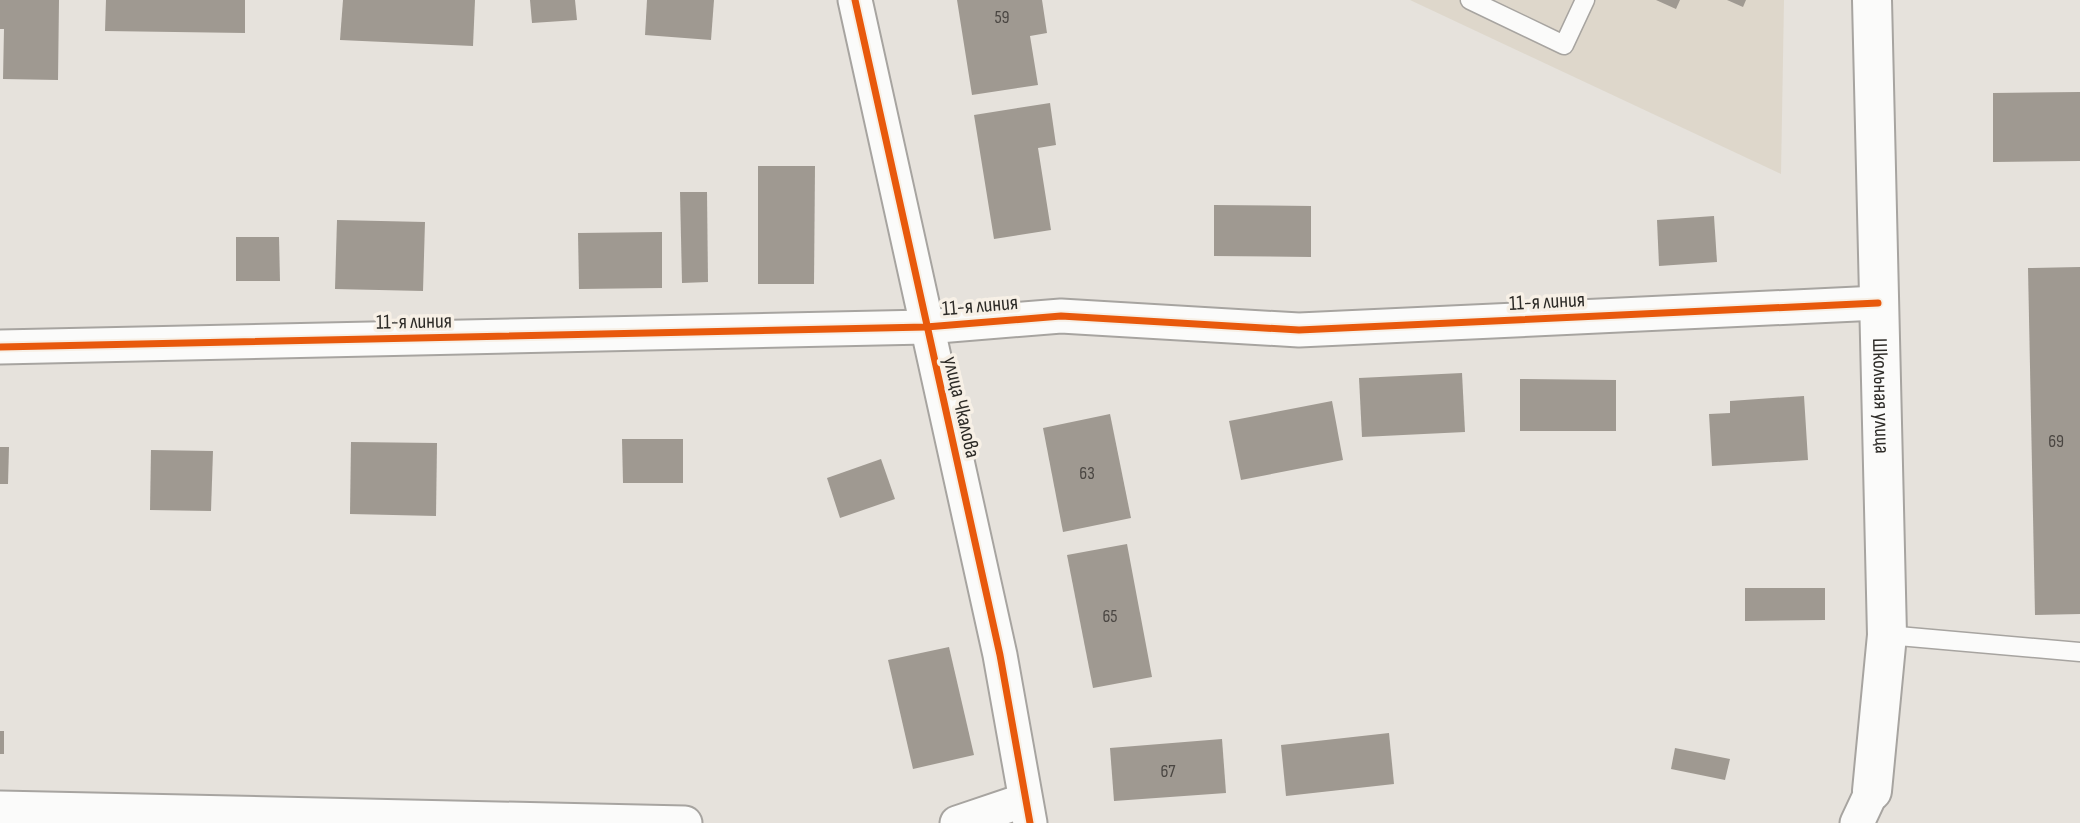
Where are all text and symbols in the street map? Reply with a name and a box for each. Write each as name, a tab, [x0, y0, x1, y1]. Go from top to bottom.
house number: 59	[994, 7, 1010, 28]
street label: 11-я линия	[1509, 287, 1586, 316]
street label: 11-я линия	[941, 290, 1019, 321]
street label: 11-я линия	[376, 308, 452, 335]
street label: Школьная улица	[1867, 338, 1895, 454]
street label: улица Чкалова	[938, 354, 985, 460]
house number: 69	[2048, 431, 2064, 452]
house number: 63	[1079, 463, 1095, 484]
house number: 65	[1102, 606, 1118, 627]
house number: 67	[1160, 761, 1176, 782]

